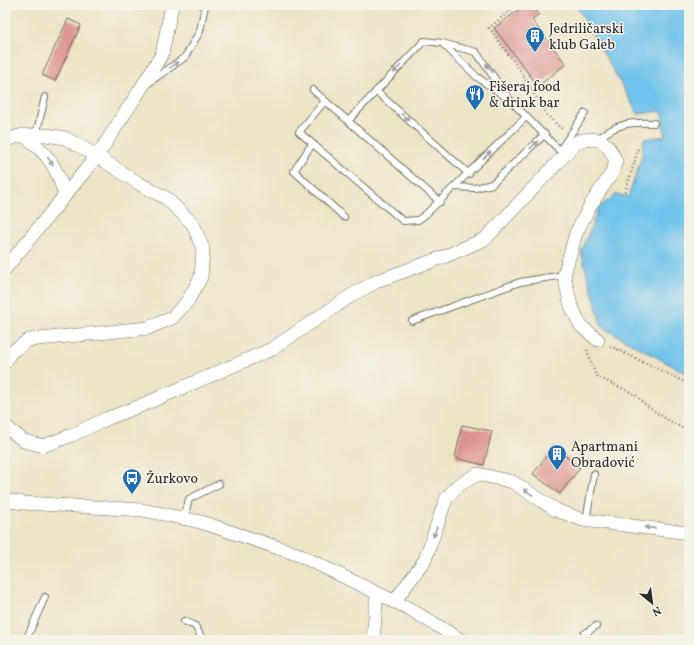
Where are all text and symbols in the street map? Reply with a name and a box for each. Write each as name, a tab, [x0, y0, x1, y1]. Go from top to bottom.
place label: Jedriličarski klub Galeb	[549, 20, 624, 55]
building icon: Jedriličarski klub Galeb	[524, 25, 546, 53]
one-way arrow	[169, 61, 179, 69]
one-way arrow	[485, 63, 493, 73]
one-way arrow	[392, 64, 402, 74]
place label: Fišeraj food & drink bar	[489, 78, 561, 113]
restaurant icon: Fišeraj food & drink bar	[464, 83, 486, 111]
one-way arrow	[400, 112, 410, 121]
one-way arrow	[529, 140, 539, 150]
one-way arrow	[482, 150, 492, 160]
one-way arrow	[46, 156, 54, 166]
place label: Apartmani Obradović	[571, 438, 638, 473]
building icon: Apartmani Obradović	[546, 443, 568, 471]
bus stop icon: Žurkovo	[121, 467, 143, 495]
place label: Žurkovo	[146, 469, 198, 489]
one-way arrow	[523, 488, 533, 496]
one-way arrow	[644, 525, 656, 531]
one-way arrow	[432, 526, 438, 538]
north arrow	[632, 583, 672, 623]
text: N	[649, 602, 663, 619]

